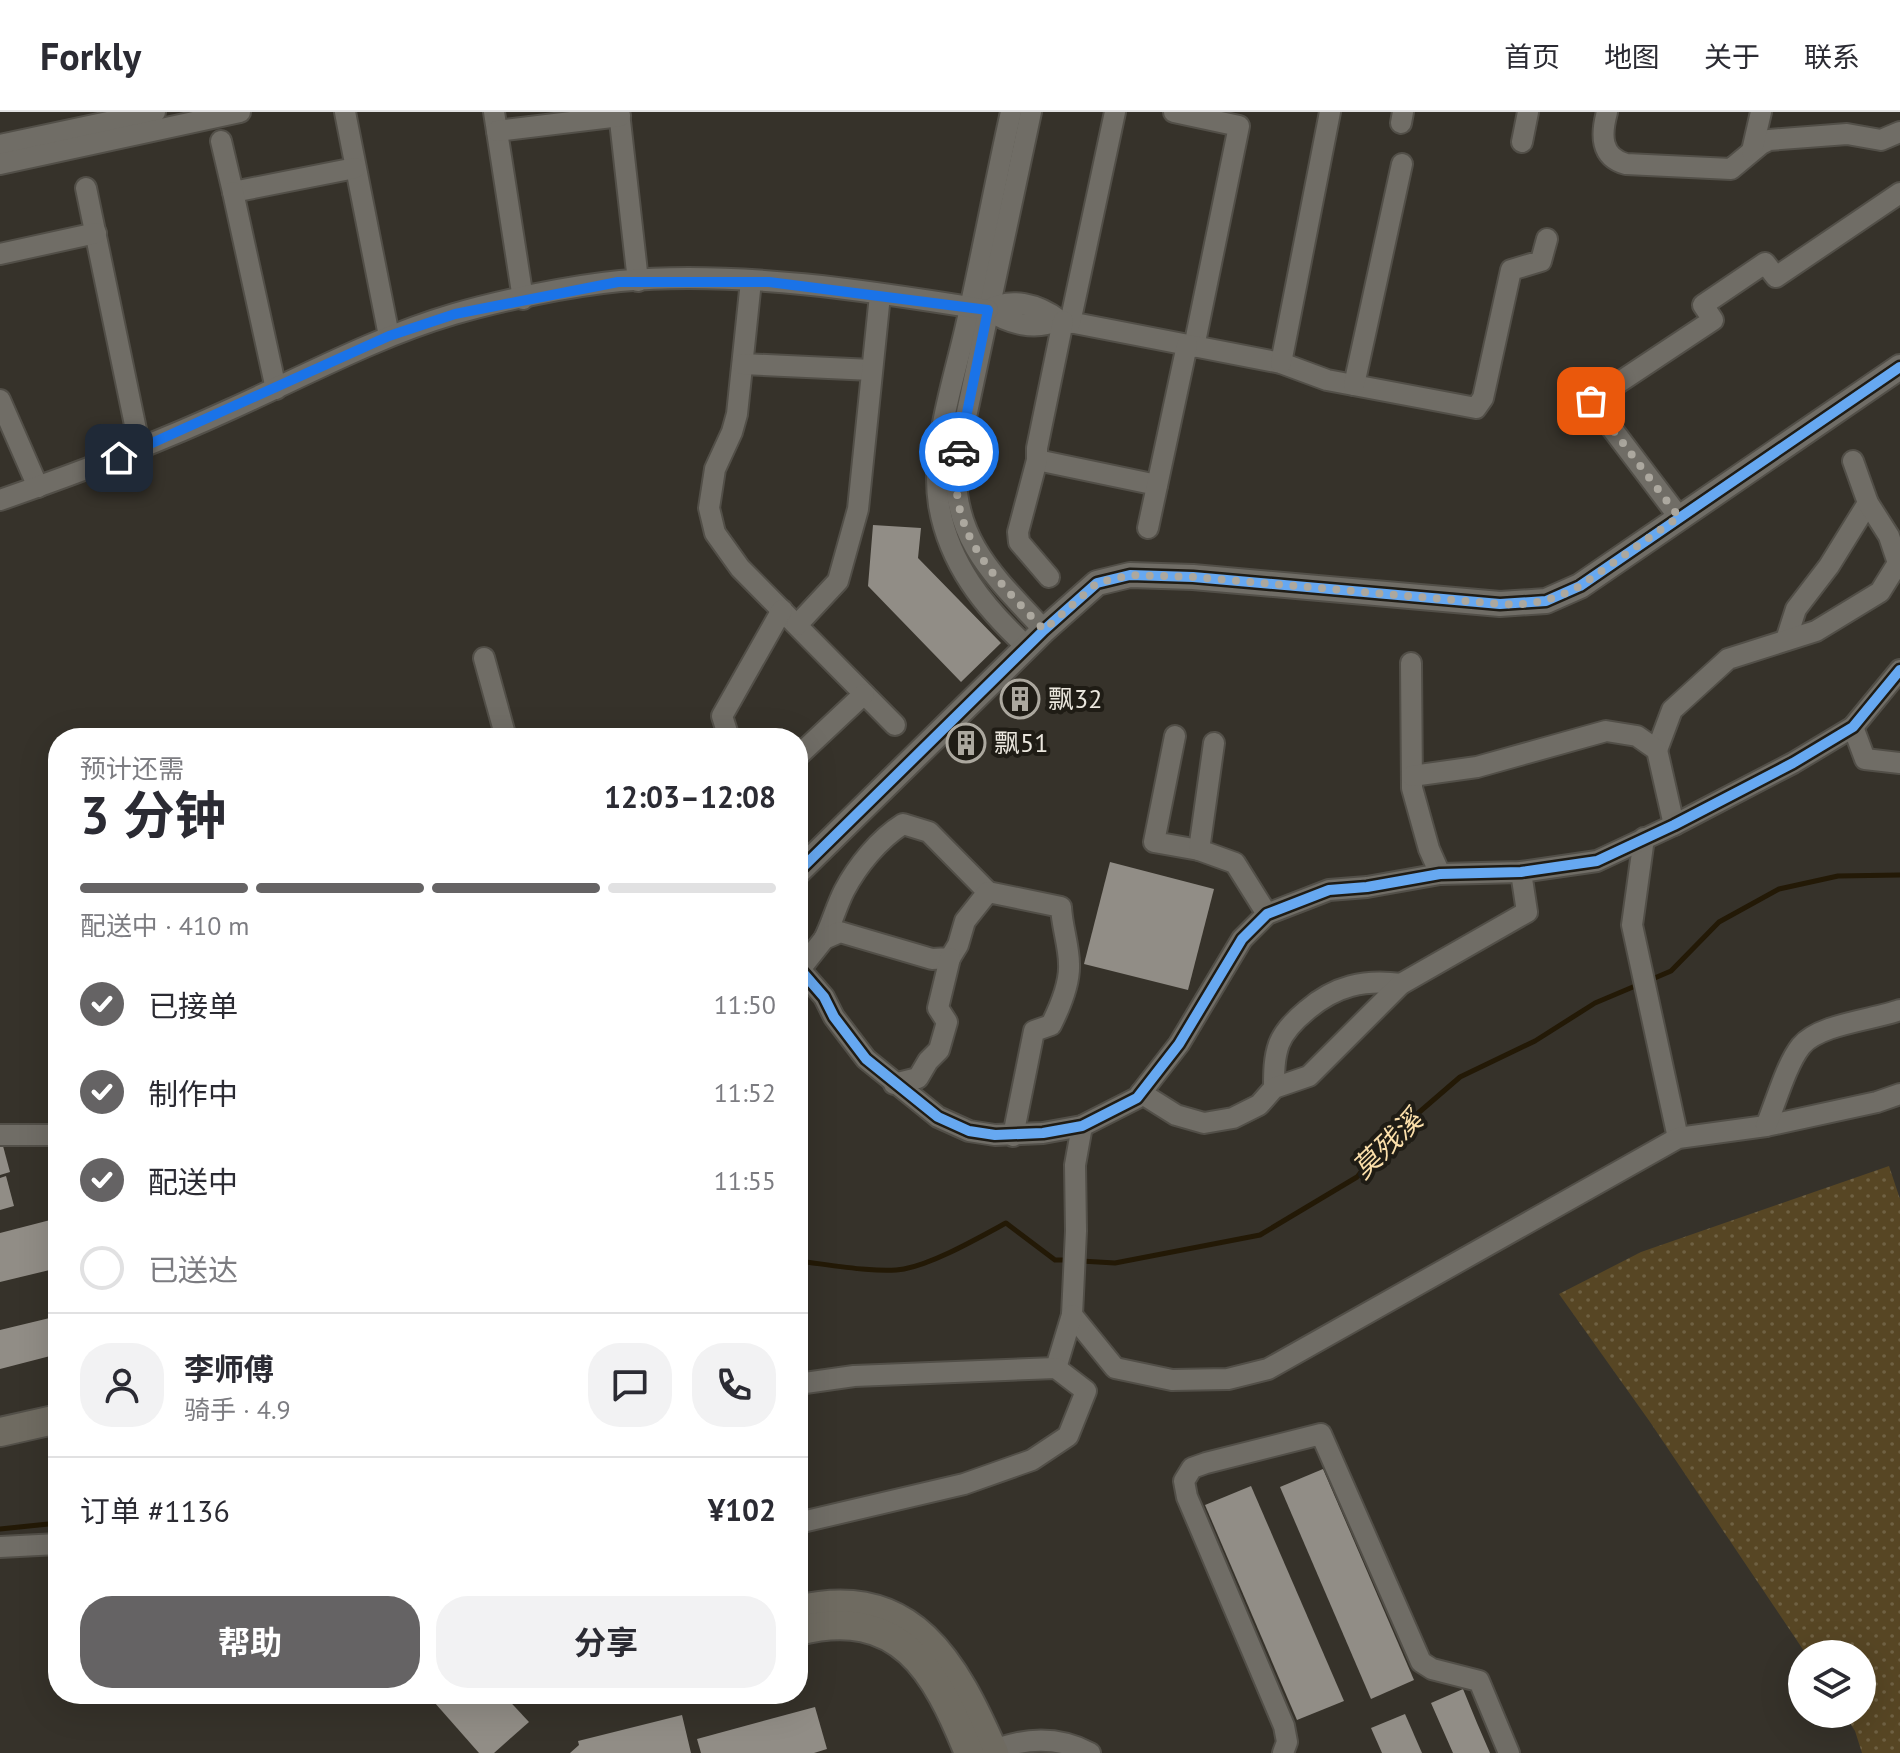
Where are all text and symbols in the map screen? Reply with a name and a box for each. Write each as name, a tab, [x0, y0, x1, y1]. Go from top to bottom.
text: Forkly	[40, 31, 141, 80]
text: 首页	[1504, 38, 1560, 75]
text: 地图	[1604, 38, 1660, 75]
text: 关于	[1704, 38, 1760, 75]
text: 联系	[1804, 38, 1860, 75]
pin	[1557, 367, 1625, 435]
icon: bag	[1569, 379, 1613, 423]
courier	[919, 412, 999, 492]
pin	[85, 424, 153, 492]
icon: car	[937, 430, 981, 474]
icon: home	[97, 436, 141, 480]
building icon: 飘32	[999, 678, 1041, 720]
place label: 飘32	[1048, 682, 1102, 715]
building icon: 飘51	[945, 722, 987, 764]
place label: 飘51	[994, 726, 1048, 759]
text: 预计还需	[80, 752, 184, 785]
text: 12:03–12:08	[604, 777, 776, 816]
text: 3 分钟	[80, 781, 227, 848]
text: 配送中 · 410 m	[80, 909, 249, 942]
icon: check	[80, 982, 124, 1026]
text: 已接单	[148, 986, 238, 1025]
text: 11:50	[714, 988, 776, 1021]
icon: check	[80, 1070, 124, 1114]
text: 制作中	[148, 1074, 238, 1113]
text: 11:52	[714, 1076, 776, 1109]
water label: 莫残溪	[1344, 1099, 1432, 1186]
icon: check	[80, 1158, 124, 1202]
text: 配送中	[148, 1162, 238, 1201]
text: 11:55	[714, 1164, 776, 1197]
text: 已送达	[148, 1250, 238, 1289]
button: person	[80, 1343, 164, 1427]
button: chat	[588, 1343, 672, 1427]
button: phone	[692, 1343, 776, 1427]
text: 李师傅	[184, 1349, 274, 1388]
text: 骑手 · 4.9	[184, 1393, 291, 1426]
text: ¥102	[708, 1490, 776, 1529]
text: 订单 #1136	[80, 1491, 230, 1530]
button: 帮助	[80, 1596, 420, 1688]
button: 分享	[436, 1596, 776, 1688]
map controls	[1788, 1640, 1876, 1728]
button: layers	[1788, 1640, 1876, 1728]

